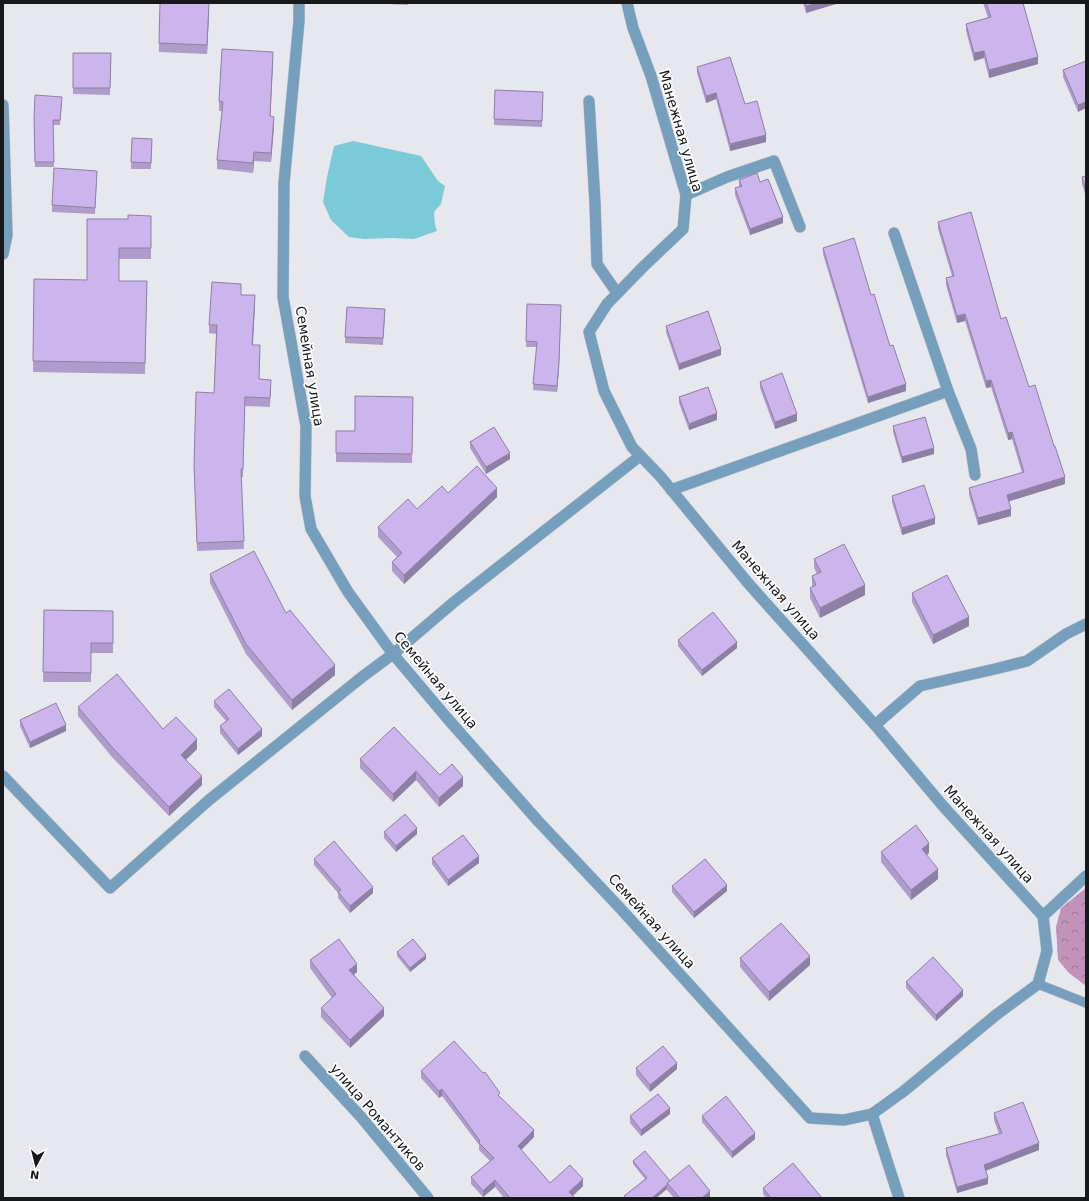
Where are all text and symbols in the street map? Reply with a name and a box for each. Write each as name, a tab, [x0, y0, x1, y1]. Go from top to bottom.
street label: Манежная улица	[656, 68, 706, 194]
street label: Семейная улица	[293, 305, 327, 427]
street label: Манежная улица	[729, 537, 823, 643]
street label: Семейная улица	[391, 628, 481, 732]
street label: Манежная улица	[941, 782, 1037, 886]
street label: Семейная улица	[605, 870, 699, 972]
street label: улица Романтиков	[327, 1060, 429, 1174]
north arrow	[16, 1145, 56, 1185]
text: N	[29, 1167, 40, 1181]

